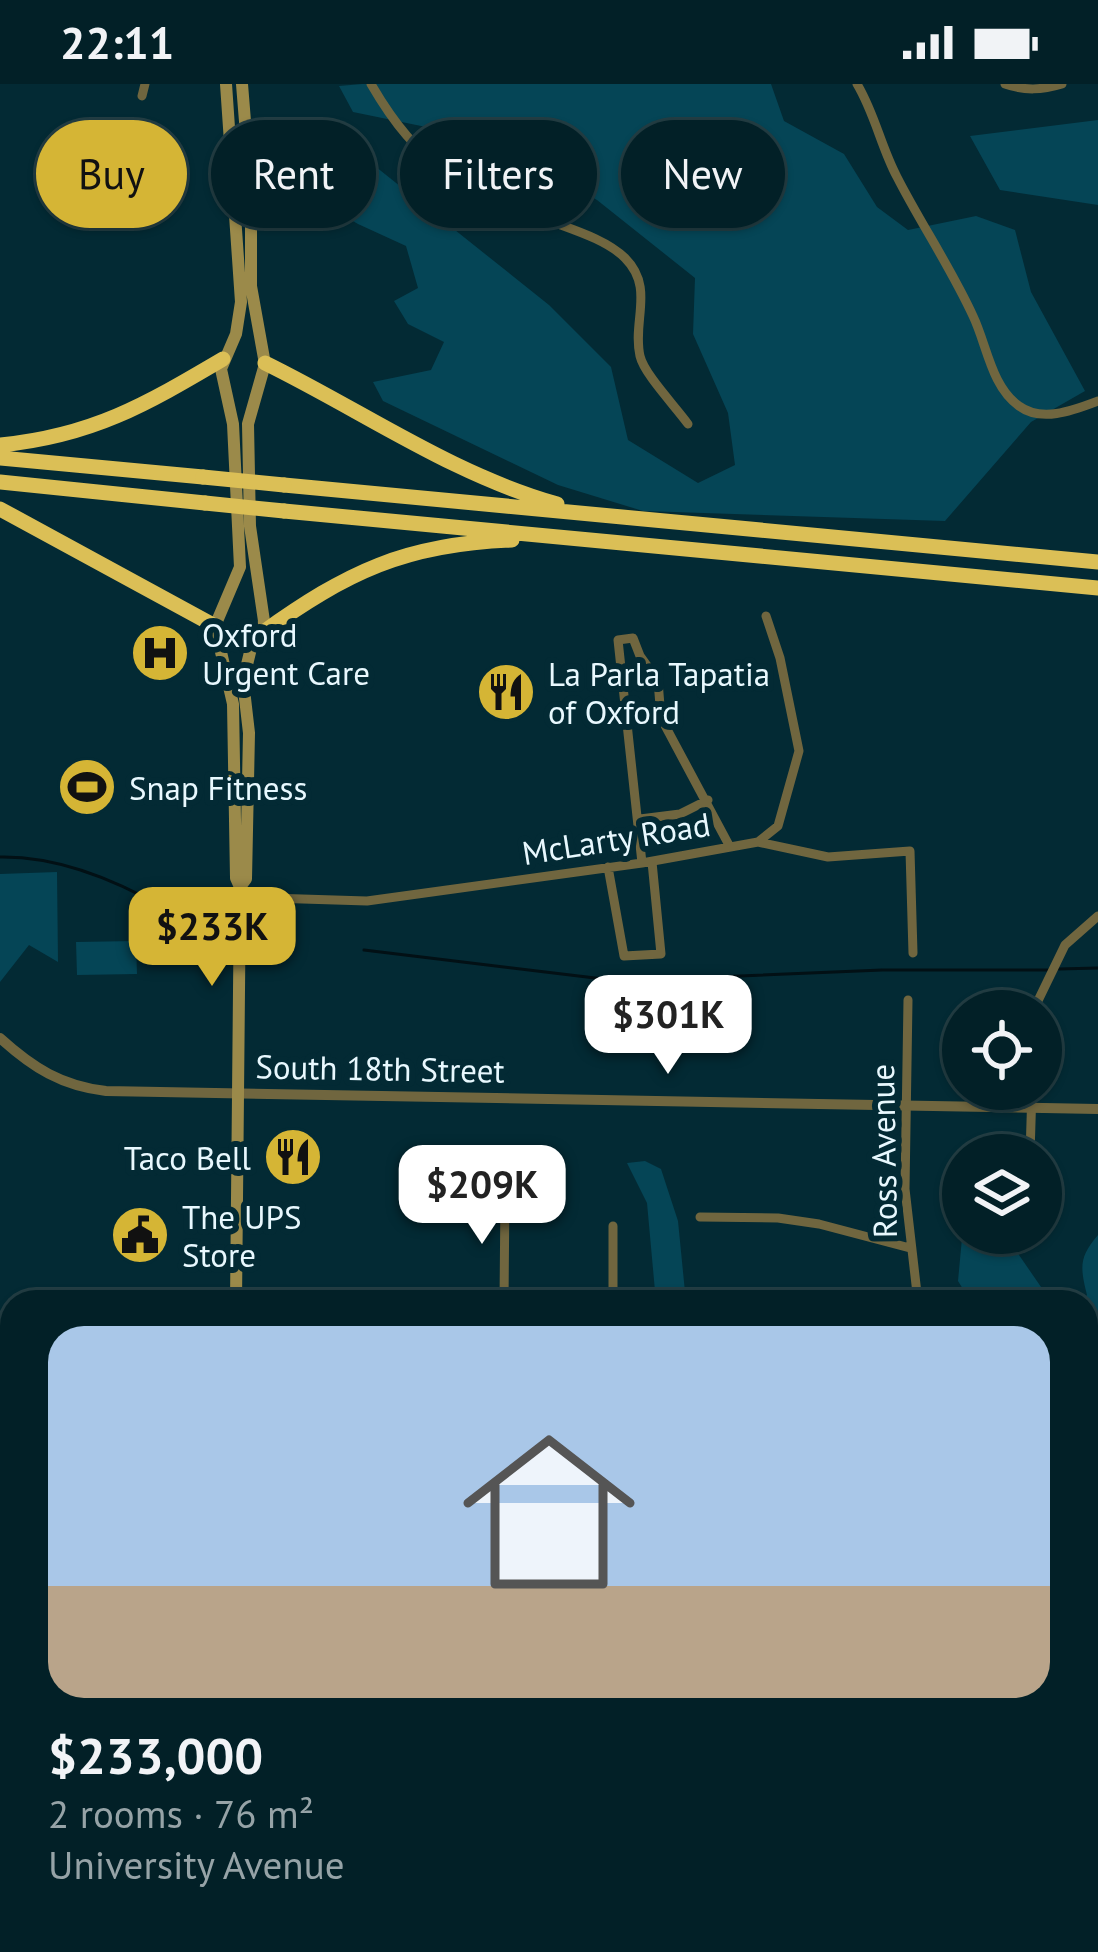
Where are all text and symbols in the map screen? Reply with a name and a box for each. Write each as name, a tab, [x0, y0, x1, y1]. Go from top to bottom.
text: 22:11	[60, 13, 174, 71]
chip: Buy	[36, 120, 187, 228]
chip: Rent	[211, 120, 376, 228]
chip: Filters	[400, 120, 597, 228]
chip: New	[621, 120, 785, 228]
place label: Oxford Urgent Care	[202, 613, 370, 694]
hospital icon: Oxford Urgent Care	[129, 622, 191, 684]
place label: La Parla Tapatia of Oxford	[548, 652, 770, 733]
restaurant icon: La Parla Tapatia of Oxford	[475, 661, 537, 723]
sports icon: Snap Fitness	[56, 756, 118, 818]
place label: Snap Fitness	[129, 766, 307, 809]
street label: McLarty Road	[519, 802, 713, 874]
pin: $233K	[128, 887, 296, 989]
text: $233K	[156, 900, 268, 951]
pin: $301K	[584, 975, 752, 1077]
text: $301K	[612, 988, 724, 1039]
map controls	[942, 990, 1062, 1254]
button: locate	[942, 990, 1062, 1110]
street label: South 18th Street	[255, 1044, 505, 1092]
street label: Ross Avenue	[860, 1063, 906, 1239]
restaurant icon: Taco Bell	[262, 1126, 324, 1188]
button: layers	[942, 1134, 1062, 1254]
place label: Taco Bell	[124, 1136, 251, 1179]
pin: $209K	[398, 1145, 566, 1247]
text: $209K	[426, 1158, 538, 1209]
place label: The UPS Store	[182, 1195, 301, 1276]
public building icon: The UPS Store	[109, 1204, 171, 1266]
icon: home	[441, 1404, 657, 1620]
text: $233,000	[48, 1722, 263, 1788]
text: 2 rooms · 76 m²	[48, 1788, 314, 1839]
text: University Avenue	[48, 1839, 344, 1890]

